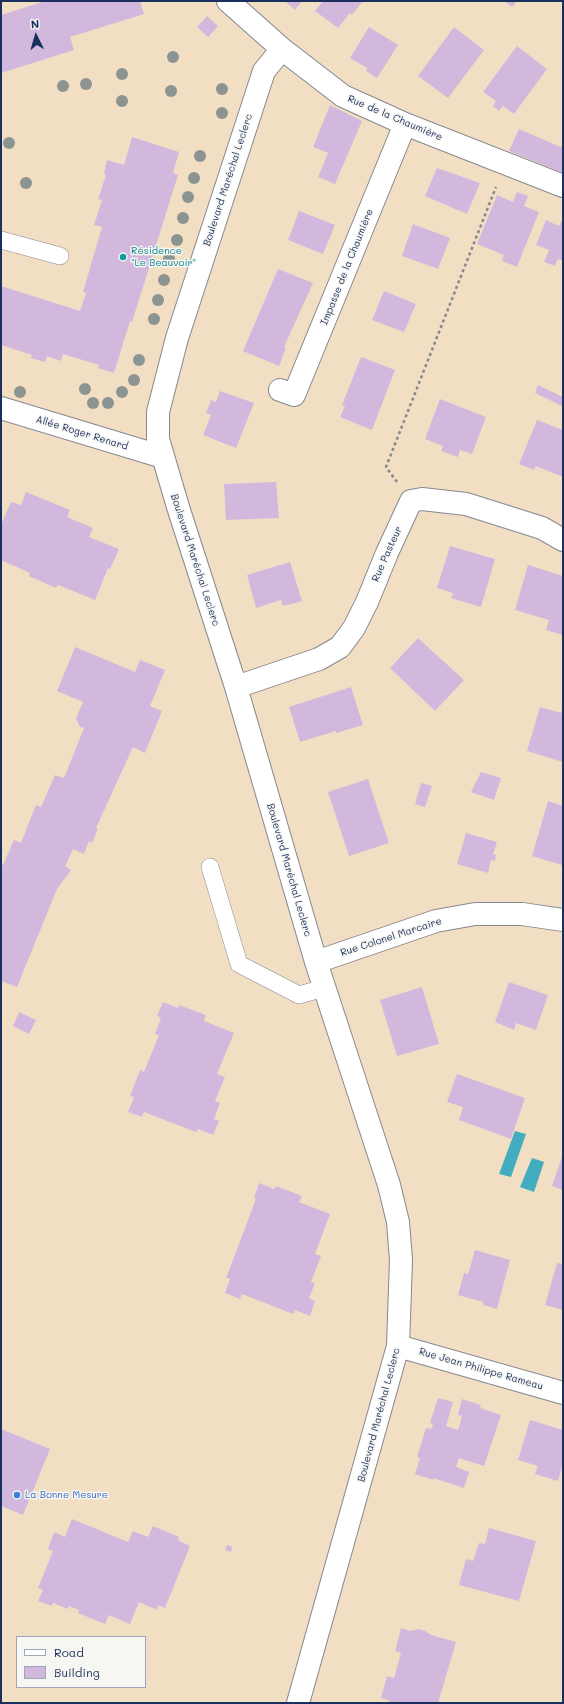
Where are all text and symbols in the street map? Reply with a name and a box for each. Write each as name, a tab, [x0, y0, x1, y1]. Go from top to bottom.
north arrow	[16, 16, 56, 56]
text: N	[30, 16, 40, 31]
street label: Rue de la Chaumière	[346, 93, 444, 143]
street label: Boulevard Maréchal Leclerc	[201, 112, 255, 248]
street label: Impasse de la Chaumière	[318, 207, 376, 327]
place label: Résidence "Le Beauvoir"	[131, 245, 196, 268]
marker: Résidence "Le Beauvoir"	[118, 252, 128, 262]
street label: Allée Roger Renard	[34, 413, 130, 453]
street label: Boulevard Maréchal Leclerc	[168, 492, 222, 628]
street label: Rue Pasteur	[369, 524, 405, 584]
street label: Boulevard Maréchal Leclerc	[264, 802, 314, 938]
street label: Rue Colonel Marcaire	[339, 915, 443, 959]
street label: Rue Jean Philippe Rameau	[418, 1346, 544, 1392]
street label: Boulevard Maréchal Leclerc	[355, 1347, 403, 1483]
place label: La Bonne Mesure	[25, 1489, 108, 1501]
marker: La Bonne Mesure	[12, 1490, 22, 1500]
legend	[16, 1636, 146, 1688]
text: Road	[54, 1644, 84, 1660]
text: Building	[54, 1664, 100, 1680]

